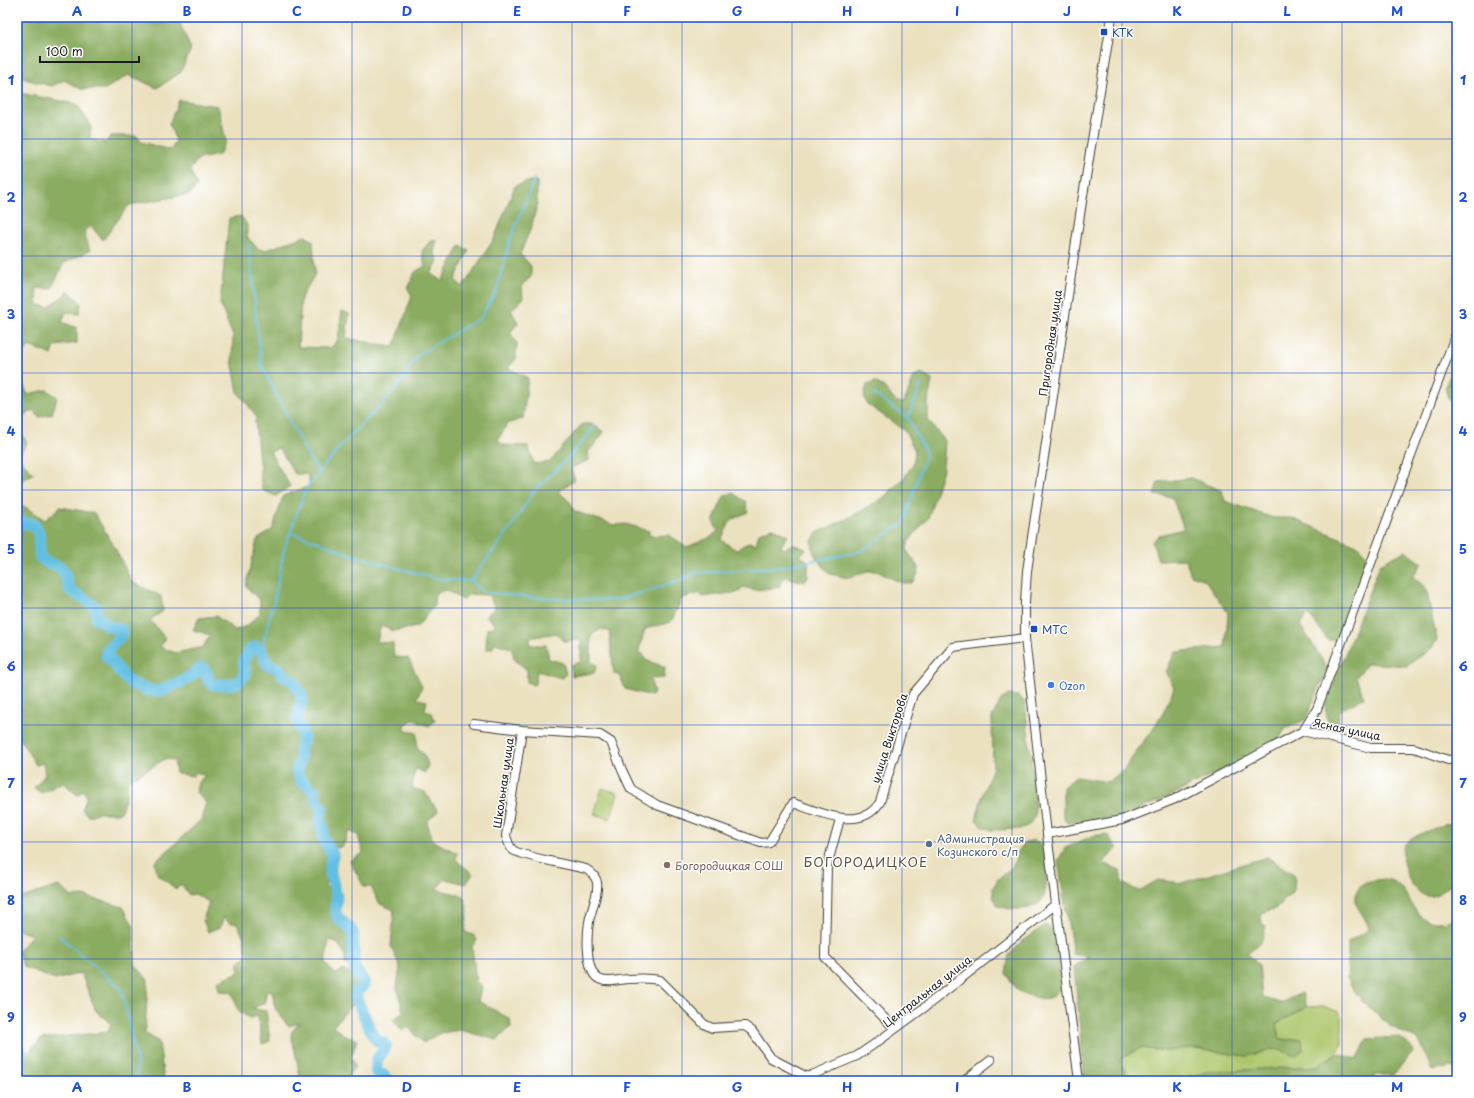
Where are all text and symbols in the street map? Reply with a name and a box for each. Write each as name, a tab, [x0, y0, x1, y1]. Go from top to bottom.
text: A	[72, 1, 82, 20]
text: B	[183, 1, 192, 20]
text: C	[292, 1, 302, 20]
text: D	[402, 1, 412, 20]
text: E	[513, 1, 521, 20]
text: F	[623, 1, 631, 20]
text: G	[732, 1, 742, 20]
text: H	[842, 1, 852, 20]
text: I	[955, 1, 959, 20]
text: J	[1063, 1, 1071, 20]
text: K	[1172, 1, 1182, 20]
text: L	[1283, 1, 1291, 20]
text: M	[1391, 1, 1403, 20]
place label: КТК	[1112, 24, 1133, 41]
marker: КТК	[1099, 27, 1109, 37]
scale bar	[40, 38, 139, 64]
text: 100 m	[46, 42, 83, 60]
text: 1	[8, 70, 14, 89]
text: 1	[1460, 70, 1466, 89]
text: 2	[6, 187, 16, 206]
text: 2	[1458, 187, 1468, 206]
street label: Пригородная улица	[1034, 289, 1066, 397]
text: 3	[7, 304, 16, 323]
text: 3	[1459, 304, 1468, 323]
text: 4	[7, 421, 16, 440]
text: 4	[1459, 421, 1468, 440]
text: 5	[7, 539, 15, 558]
text: 5	[1459, 539, 1467, 558]
place label: МТС	[1042, 621, 1068, 638]
marker: МТС	[1029, 624, 1039, 634]
text: 6	[6, 656, 16, 675]
text: 6	[1458, 656, 1468, 675]
place label: Ozon	[1059, 677, 1085, 694]
marker: Ozon	[1046, 680, 1056, 690]
street label: улица Викторова	[866, 691, 912, 785]
street label: Ясная улица	[1312, 714, 1382, 744]
street label: Школьная улица	[488, 737, 518, 829]
text: 7	[7, 773, 15, 792]
text: 7	[1459, 773, 1467, 792]
place label: Администрация Козинского с/п	[937, 830, 1025, 860]
marker: Администрация Козинского с/п	[924, 839, 934, 849]
district label: БОГОРОДИЦКОЕ	[804, 852, 928, 871]
place label: Богородицкая СОШ	[675, 857, 783, 874]
marker: Богородицкая СОШ	[662, 860, 672, 870]
text: 8	[7, 890, 15, 909]
text: 8	[1459, 890, 1467, 909]
street label: Центральная улица	[879, 951, 975, 1031]
text: 9	[7, 1007, 15, 1026]
text: 9	[1459, 1007, 1467, 1026]
text: A	[72, 1077, 82, 1096]
text: B	[183, 1077, 192, 1096]
text: C	[292, 1077, 302, 1096]
text: D	[402, 1077, 412, 1096]
text: E	[513, 1077, 521, 1096]
text: F	[623, 1077, 631, 1096]
text: G	[732, 1077, 742, 1096]
text: H	[842, 1077, 852, 1096]
text: I	[955, 1077, 959, 1096]
text: J	[1063, 1077, 1071, 1096]
text: K	[1172, 1077, 1182, 1096]
text: L	[1283, 1077, 1291, 1096]
text: M	[1391, 1077, 1403, 1096]

